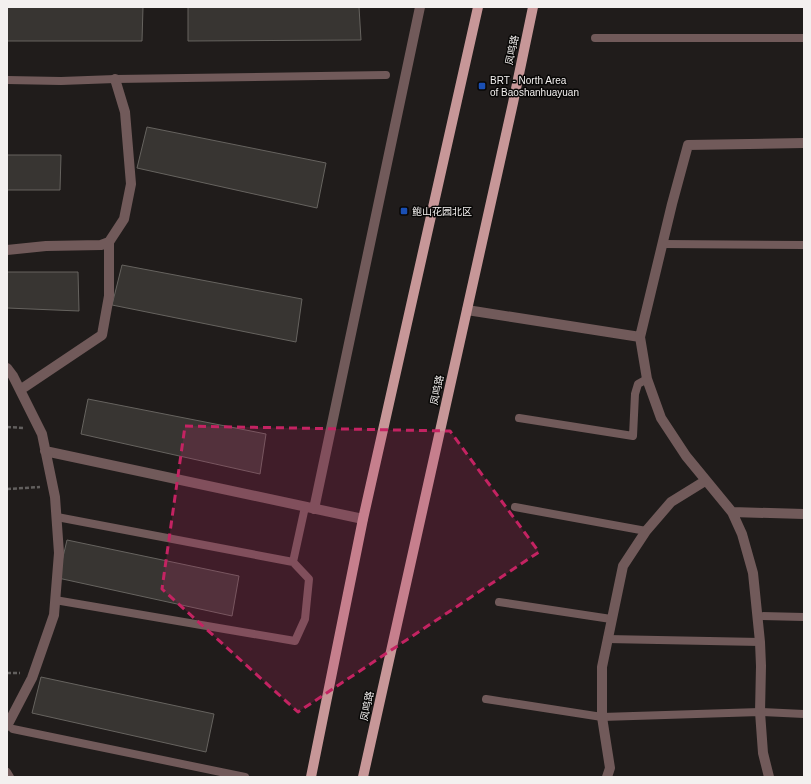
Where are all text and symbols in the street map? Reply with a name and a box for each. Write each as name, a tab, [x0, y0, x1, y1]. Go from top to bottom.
street label: 凤鸣路	[504, 34, 520, 66]
place label: BRT - North Area of Baoshanhuayuan	[490, 75, 579, 98]
marker: BRT - North Area of Baoshanhuayuan	[477, 81, 487, 91]
marker: 鲍山花园北区	[399, 206, 409, 216]
place label: 鲍山花园北区	[412, 206, 472, 217]
street label: 凤鸣路	[429, 374, 445, 406]
street label: 凤鸣路	[359, 690, 375, 722]

